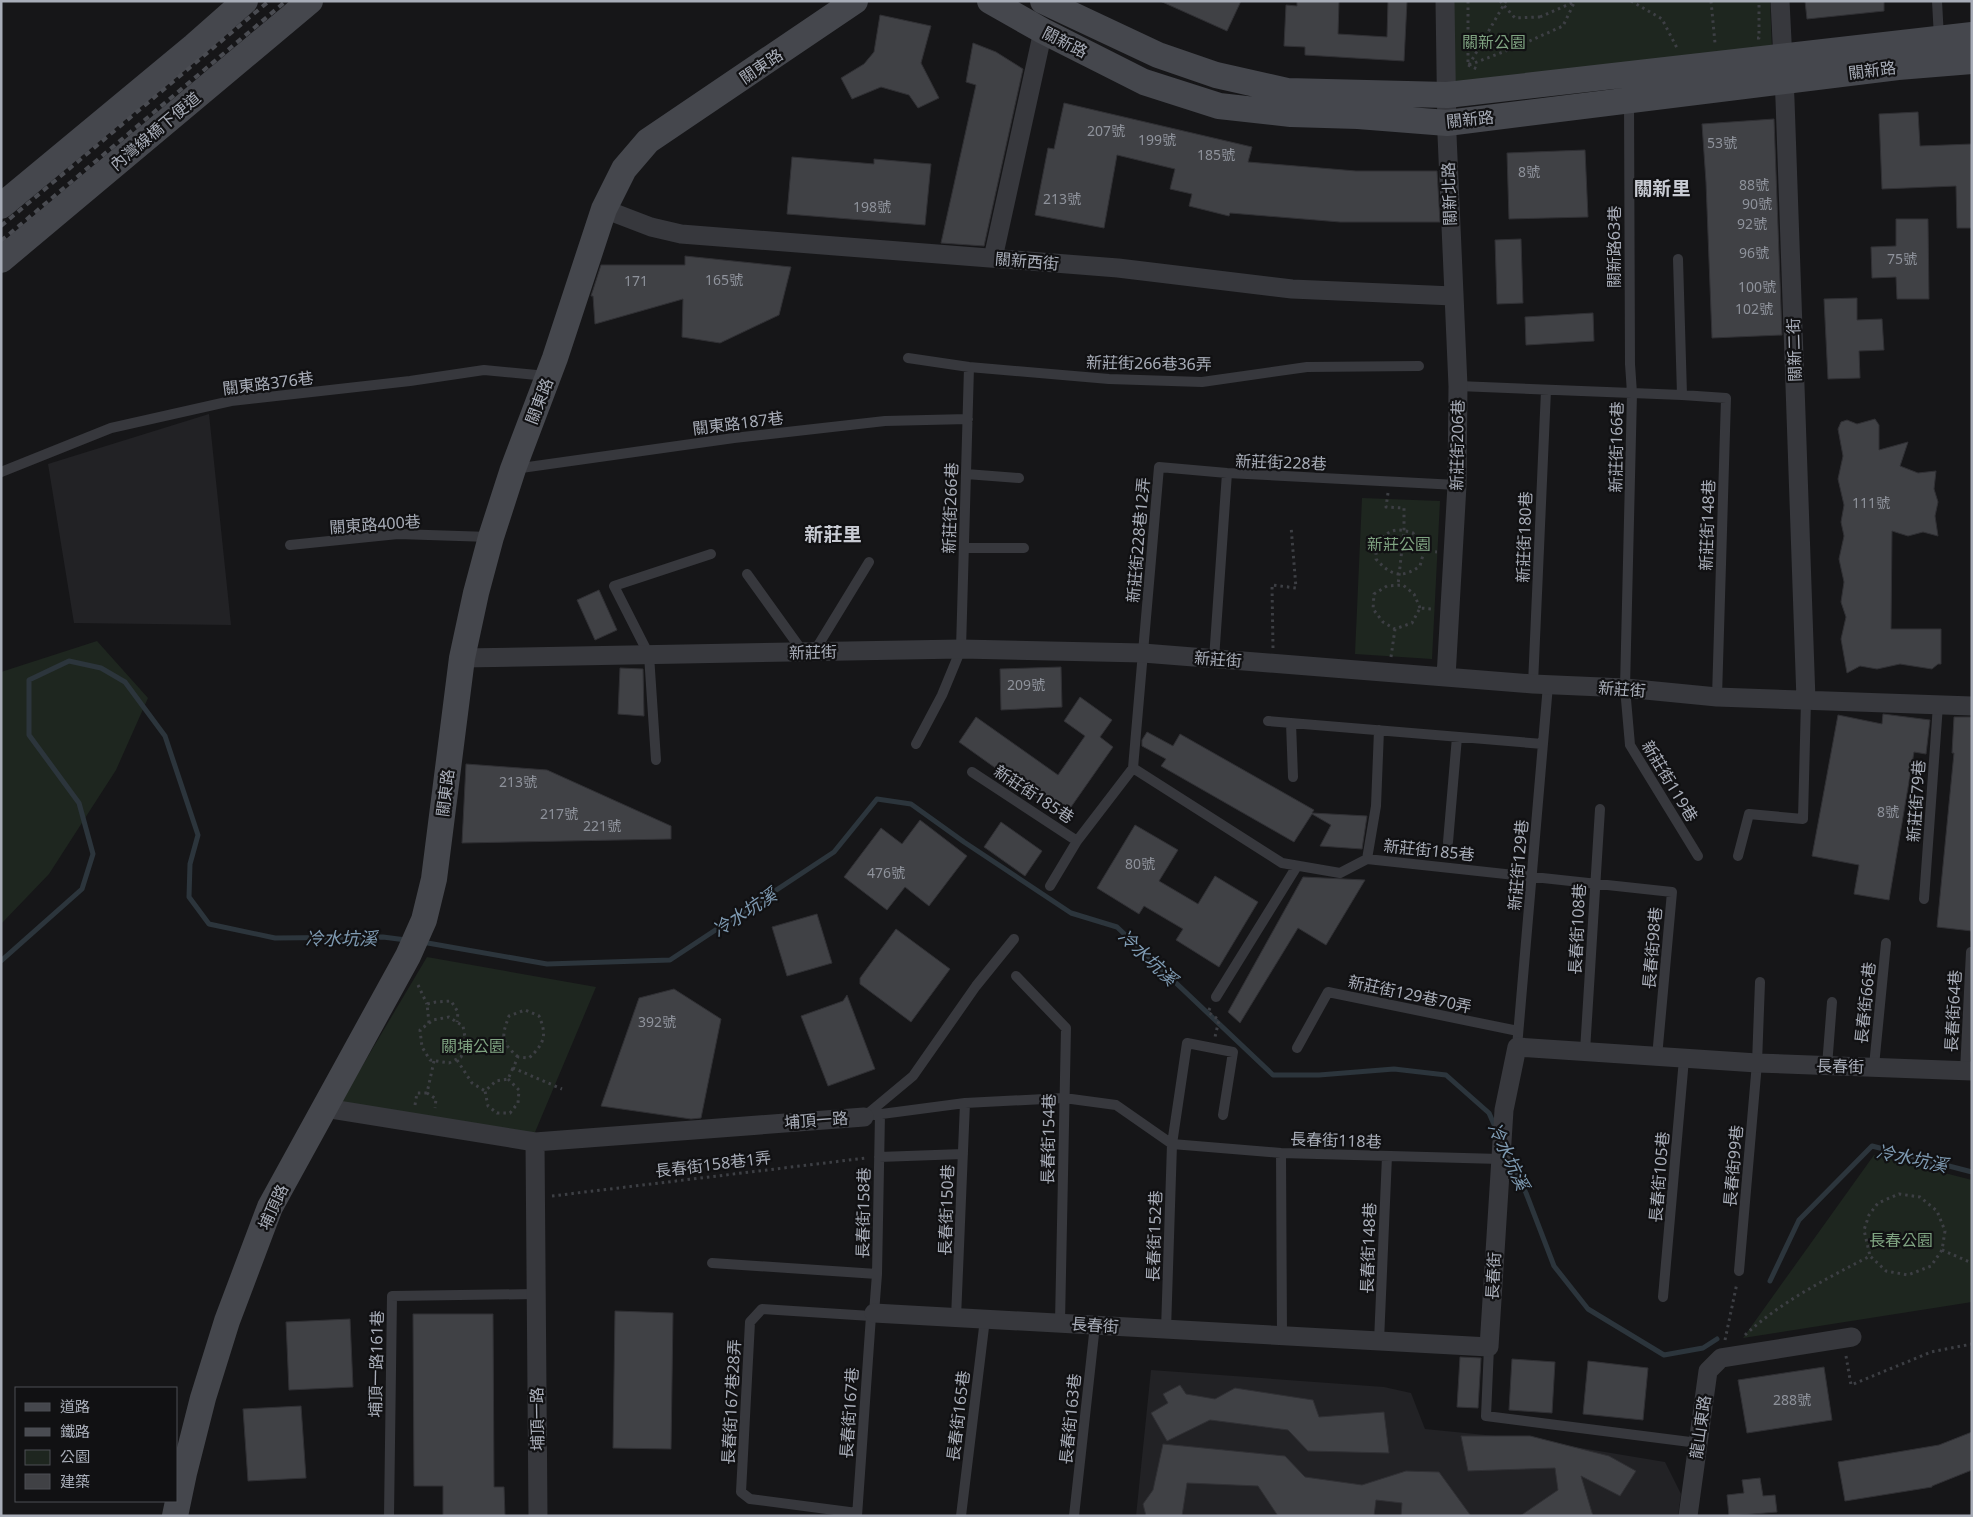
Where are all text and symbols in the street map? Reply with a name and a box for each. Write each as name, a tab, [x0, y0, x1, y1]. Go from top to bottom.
street label: 關新路	[1039, 21, 1091, 63]
park label: 關新公園	[1462, 31, 1526, 53]
street label: 關東路	[735, 43, 787, 89]
street label: 關新路	[1847, 56, 1897, 84]
street label: 內灣線橋下便道	[105, 87, 205, 175]
street label: 關新路	[1445, 106, 1495, 132]
house number: 207號	[1087, 121, 1125, 140]
house number: 199號	[1138, 130, 1176, 149]
house number: 53號	[1707, 133, 1737, 152]
house number: 185號	[1197, 145, 1235, 164]
street label: 關新北路	[1437, 162, 1461, 226]
house number: 8號	[1518, 162, 1540, 181]
district label: 關新里	[1633, 175, 1691, 201]
house number: 88號	[1739, 175, 1769, 194]
house number: 213號	[1043, 189, 1081, 208]
house number: 90號	[1742, 194, 1772, 213]
house number: 198號	[853, 197, 891, 216]
street label: 關新路63巷	[1603, 206, 1625, 288]
house number: 92號	[1737, 214, 1767, 233]
house number: 96號	[1739, 243, 1769, 262]
street label: 關新西街	[994, 247, 1060, 275]
house number: 75號	[1887, 249, 1917, 268]
house number: 165號	[705, 270, 743, 289]
house number: 171	[624, 271, 648, 290]
house number: 100號	[1738, 277, 1776, 296]
house number: 102號	[1735, 299, 1773, 318]
street label: 關新二街	[1782, 318, 1806, 382]
street label: 新莊街266巷36弄	[1086, 351, 1212, 375]
street label: 關東路376巷	[221, 367, 315, 399]
street label: 關東路	[520, 375, 558, 427]
street label: 新莊街206巷	[1445, 399, 1469, 491]
street label: 新莊街166巷	[1604, 401, 1628, 493]
street label: 關東路187巷	[691, 407, 785, 439]
street label: 新莊街228巷	[1235, 449, 1327, 475]
street label: 新莊街266巷	[937, 462, 963, 554]
street label: 新莊街228巷12弄	[1122, 476, 1154, 604]
street label: 新莊街148巷	[1694, 479, 1720, 571]
street label: 新莊街180巷	[1511, 491, 1537, 583]
house number: 111號	[1852, 493, 1890, 512]
street label: 關東路400巷	[329, 510, 421, 538]
district label: 新莊里	[804, 521, 862, 547]
park label: 新莊公園	[1367, 533, 1431, 555]
street label: 新莊街	[789, 641, 837, 663]
street label: 新莊街	[1193, 646, 1243, 672]
house number: 209號	[1007, 675, 1045, 694]
street label: 新莊街	[1597, 676, 1647, 702]
street label: 新莊街119巷	[1637, 736, 1703, 826]
street label: 新莊街79巷	[1902, 759, 1930, 843]
street label: 新莊街185巷	[990, 760, 1078, 828]
street label: 關東路	[431, 768, 459, 818]
house number: 213號	[499, 772, 537, 791]
house number: 8號	[1877, 802, 1899, 821]
house number: 217號	[540, 804, 578, 823]
house number: 221號	[583, 816, 621, 835]
street label: 新莊街129巷	[1503, 818, 1533, 912]
street label: 新莊街185巷	[1382, 834, 1476, 866]
house number: 80號	[1125, 854, 1155, 873]
house number: 476號	[867, 863, 905, 882]
water label: 冷水坑溪	[707, 881, 783, 942]
street label: 長春街108巷	[1564, 883, 1590, 975]
street label: 長春街98巷	[1637, 906, 1667, 990]
water label: 冷水坑溪	[1113, 924, 1185, 992]
water label: 冷水坑溪	[305, 926, 380, 950]
street label: 長春街66巷	[1850, 961, 1880, 1045]
street label: 長春街64巷	[1940, 969, 1966, 1053]
street label: 新莊街129巷70弄	[1346, 970, 1474, 1018]
house number: 392號	[638, 1012, 676, 1031]
park label: 關埔公園	[441, 1035, 505, 1057]
street label: 長春街	[1816, 1055, 1864, 1077]
street label: 長春街154巷	[1036, 1093, 1060, 1185]
street label: 埔頂一路	[783, 1107, 849, 1133]
water label: 冷水坑溪	[1483, 1118, 1536, 1196]
street label: 長春街99巷	[1718, 1124, 1748, 1208]
street label: 長春街118巷	[1290, 1127, 1382, 1153]
street label: 長春街105巷	[1644, 1130, 1674, 1224]
water label: 冷水坑溪	[1874, 1139, 1953, 1178]
street label: 長春街158巷1弄	[654, 1146, 772, 1182]
street label: 長春街150巷	[933, 1164, 959, 1256]
street label: 長春街158巷	[851, 1167, 875, 1259]
street label: 埔頂路	[253, 1181, 293, 1233]
street label: 長春街152巷	[1141, 1190, 1167, 1282]
street label: 長春街148巷	[1355, 1202, 1381, 1294]
park label: 長春公園	[1869, 1229, 1933, 1251]
street label: 長春街	[1481, 1251, 1505, 1301]
street label: 埔頂一路161巷	[364, 1310, 388, 1418]
street label: 長春街	[1070, 1312, 1120, 1338]
street label: 長春街167巷28弄	[717, 1339, 745, 1465]
street label: 長春街167巷	[835, 1367, 863, 1459]
street label: 長春街165巷	[942, 1369, 974, 1463]
street label: 長春街163巷	[1054, 1372, 1086, 1466]
legend	[15, 1387, 178, 1502]
street label: 埔頂一路	[525, 1387, 549, 1451]
house number: 288號	[1773, 1390, 1811, 1409]
street label: 龍山東路	[1685, 1394, 1715, 1460]
text: 道路	[60, 1396, 90, 1416]
text: 鐵路	[60, 1421, 90, 1441]
text: 公園	[60, 1446, 90, 1466]
text: 建築	[60, 1471, 90, 1491]

